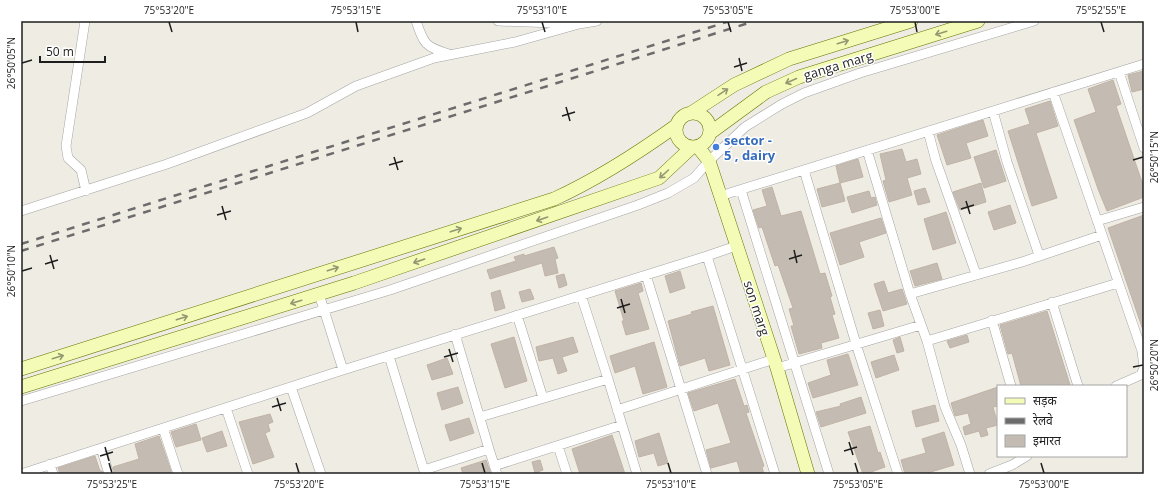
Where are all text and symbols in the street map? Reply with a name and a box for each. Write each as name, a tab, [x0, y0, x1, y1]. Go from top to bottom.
text: 75°53'20"E	[144, 3, 194, 17]
text: 75°53'15"E	[331, 3, 381, 17]
text: 75°53'10"E	[517, 3, 567, 17]
text: 75°53'05"E	[703, 3, 753, 17]
text: 75°53'00"E	[890, 3, 940, 17]
text: 75°52'55"E	[1076, 3, 1126, 17]
one-way arrow	[935, 30, 948, 37]
text: 26°50'05"N	[4, 37, 18, 89]
scale bar	[40, 38, 105, 64]
one-way arrow	[836, 38, 849, 45]
text: 50 m	[46, 43, 74, 60]
street label: ganga marg	[801, 46, 875, 84]
one-way arrow	[785, 78, 797, 85]
one-way arrow	[717, 87, 729, 95]
place label: sector - 5 , dairy	[724, 131, 776, 164]
text: 26°50'15"N	[1147, 131, 1161, 183]
marker: sector - 5 , dairy	[711, 142, 721, 152]
one-way arrow	[659, 169, 669, 178]
one-way arrow	[536, 215, 548, 223]
one-way arrow	[450, 226, 463, 233]
text: 26°50'10"N	[4, 245, 18, 297]
one-way arrow	[413, 258, 426, 265]
one-way arrow	[326, 265, 338, 273]
street label: son marg	[740, 278, 774, 338]
one-way arrow	[290, 298, 302, 306]
one-way arrow	[176, 313, 188, 321]
text: 26°50'20"N	[1147, 339, 1161, 391]
one-way arrow	[52, 353, 65, 360]
legend	[997, 385, 1127, 457]
text: सड़क	[1033, 392, 1058, 409]
text: रेलवे	[1033, 412, 1053, 429]
text: इमारत	[1033, 432, 1062, 449]
text: 75°53'25"E	[87, 477, 137, 491]
text: 75°53'20"E	[274, 477, 324, 491]
text: 75°53'15"E	[460, 477, 510, 491]
text: 75°53'10"E	[646, 477, 696, 491]
text: 75°53'05"E	[833, 477, 883, 491]
text: 75°53'00"E	[1019, 477, 1069, 491]

